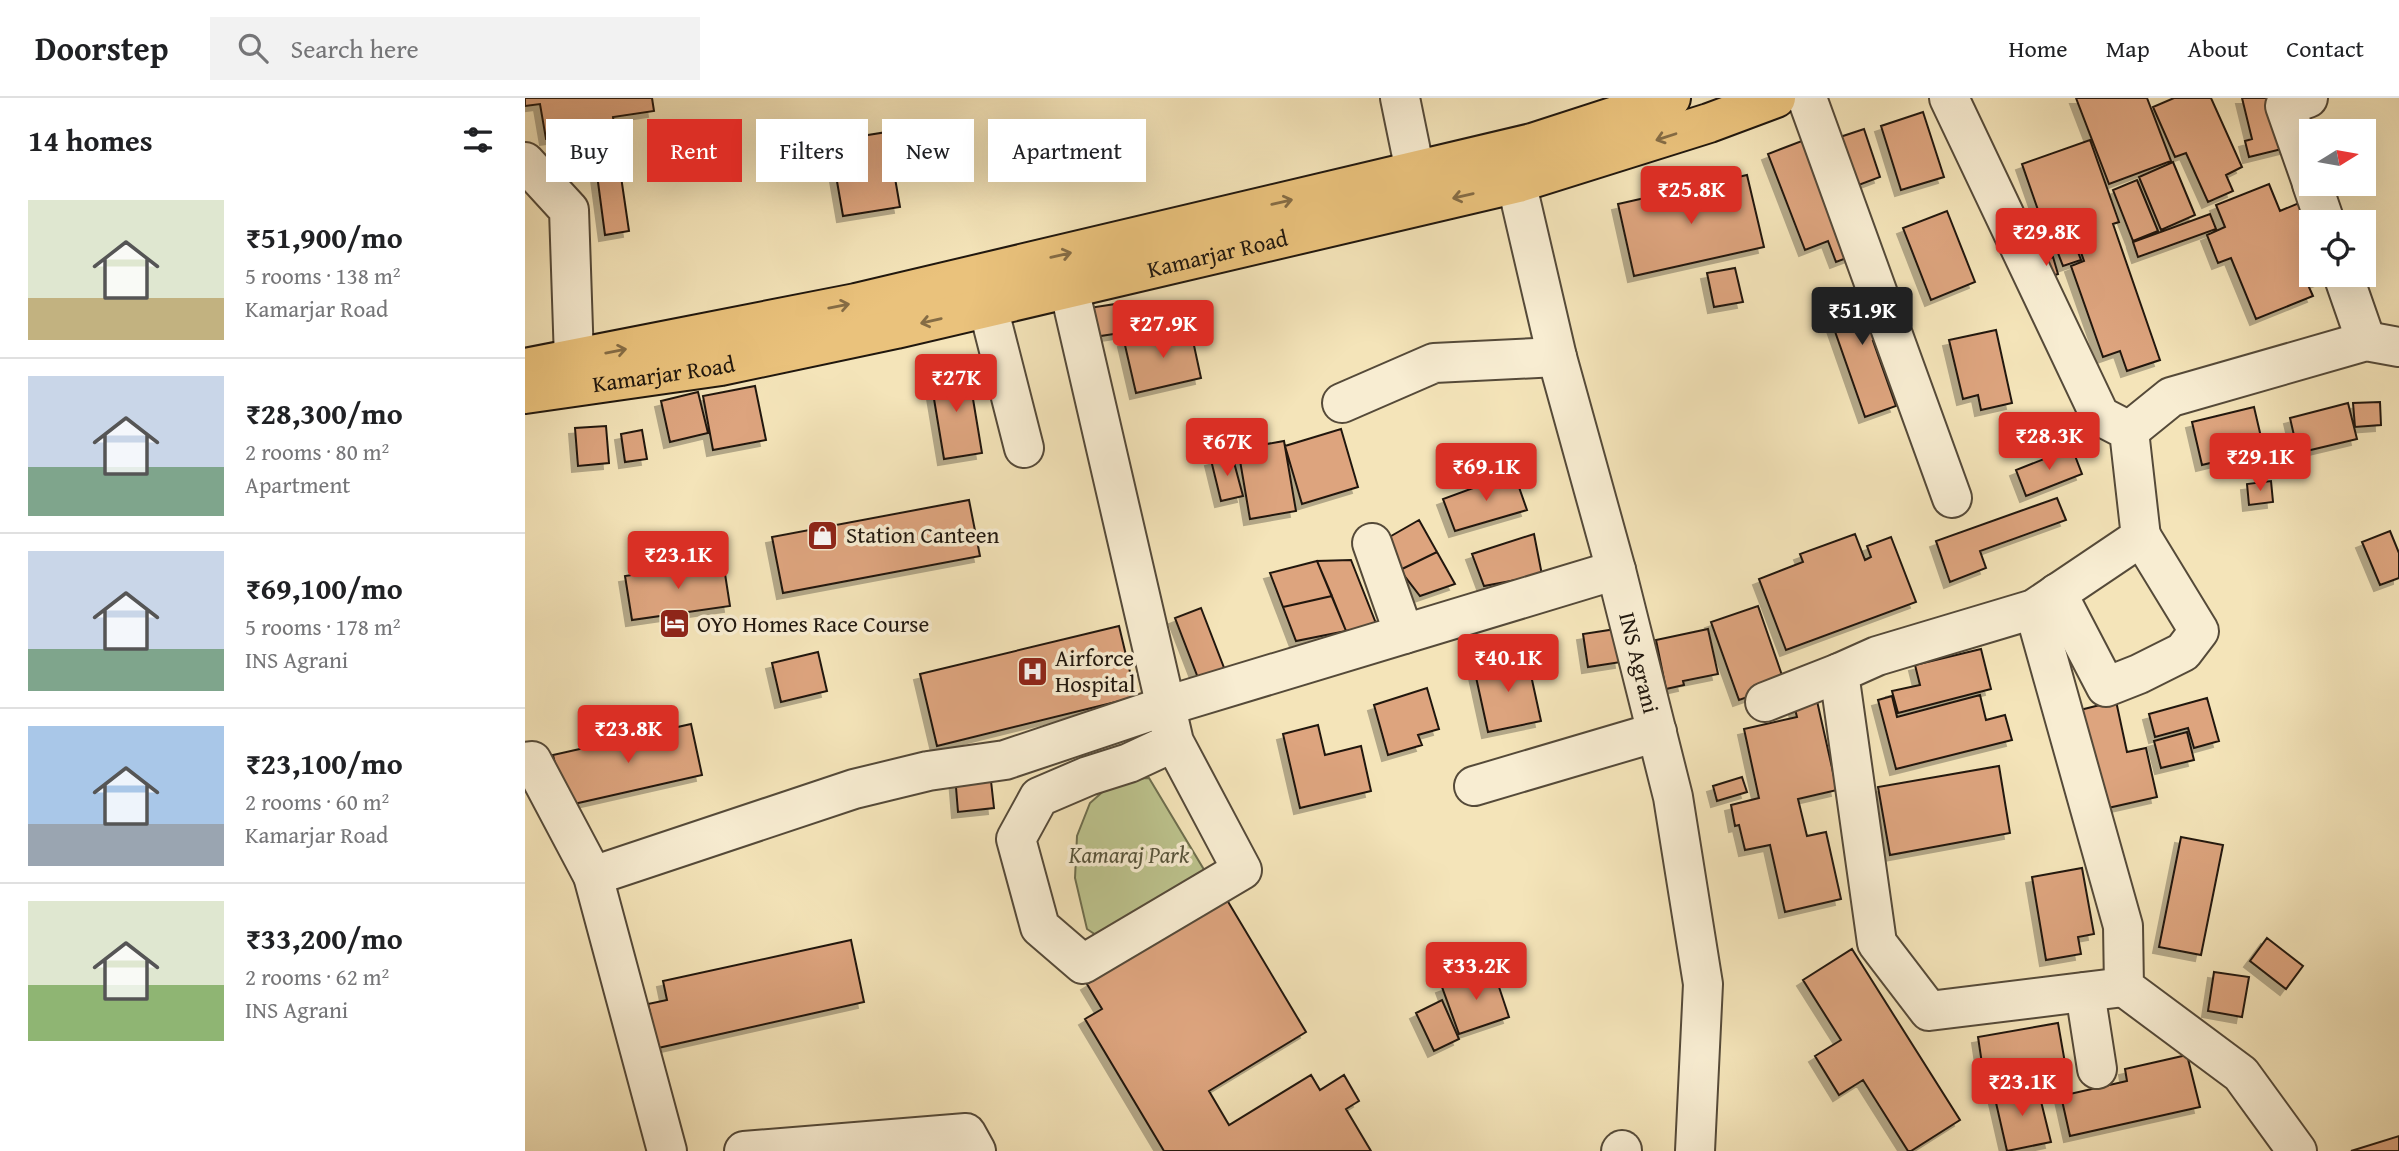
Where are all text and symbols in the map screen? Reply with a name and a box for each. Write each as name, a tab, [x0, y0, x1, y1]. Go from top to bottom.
search box	[210, 17, 700, 80]
text: Doorstep	[35, 24, 168, 72]
icon: search	[234, 29, 272, 67]
text: Search here	[290, 29, 419, 68]
text: Home	[2009, 31, 2068, 66]
text: Map	[2106, 31, 2150, 66]
text: About	[2188, 31, 2248, 66]
text: Contact	[2286, 31, 2364, 66]
text: 14 homes	[28, 118, 153, 162]
chip: Buy	[546, 119, 633, 182]
chip: Rent	[647, 119, 742, 182]
chip: Filters	[756, 119, 868, 182]
chip: New	[882, 119, 974, 182]
chip: Apartment	[988, 119, 1146, 182]
north arrow	[2299, 119, 2377, 196]
map controls	[2299, 119, 2376, 287]
icon: filters	[459, 121, 497, 159]
one-way arrow	[1655, 131, 1677, 144]
pin: ₹25.8K	[1634, 166, 1748, 226]
text: ₹25.8K	[1657, 172, 1725, 205]
one-way arrow	[1452, 189, 1475, 203]
one-way arrow	[1270, 195, 1293, 208]
pin: ₹29.8K	[1989, 208, 2103, 268]
button: locate	[2299, 210, 2376, 287]
text: ₹29.8K	[2012, 214, 2080, 247]
text: ₹51,900/mo	[245, 215, 403, 259]
street label: Kamarjar Road	[1144, 220, 1292, 286]
icon: home	[84, 228, 168, 312]
one-way arrow	[1049, 247, 1072, 261]
text: 5 rooms · 138 m²	[245, 259, 400, 292]
pin: ₹51.9K	[1805, 288, 1919, 347]
text: Kamarjar Road	[245, 292, 388, 325]
text: ₹51.9K	[1828, 293, 1896, 326]
one-way arrow	[827, 299, 850, 313]
pin: ₹27.9K	[1106, 300, 1220, 360]
text: ₹27.9K	[1129, 306, 1197, 339]
one-way arrow	[921, 315, 943, 328]
one-way arrow	[604, 344, 627, 357]
street label: Kamarjar Road	[590, 346, 738, 400]
pin: ₹27K	[915, 354, 997, 414]
text: ₹27K	[931, 360, 981, 393]
text: ₹28,300/mo	[245, 391, 403, 435]
icon: home	[84, 404, 168, 488]
pin: ₹28.3K	[1992, 412, 2106, 472]
pin: ₹67K	[1186, 418, 1268, 478]
text: ₹28.3K	[2015, 418, 2083, 451]
text: ₹67K	[1202, 424, 1252, 457]
pin: ₹29.1K	[2203, 434, 2317, 493]
text: 2 rooms · 80 m²	[245, 435, 389, 468]
text: ₹29.1K	[2226, 439, 2294, 472]
pin: ₹69.1K	[1429, 444, 1543, 503]
text: ₹69.1K	[1452, 449, 1520, 482]
text: Apartment	[245, 468, 350, 501]
shop icon: Station Canteen	[806, 518, 840, 552]
place label: Station Canteen	[846, 518, 1000, 551]
pin: ₹23.1K	[621, 532, 735, 591]
text: ₹23.1K	[644, 537, 712, 570]
text: ₹69,100/mo	[245, 566, 403, 610]
icon: home	[84, 579, 168, 663]
hotel icon: OYO Homes Race Course	[657, 607, 691, 641]
place label: OYO Homes Race Course	[697, 607, 929, 640]
street label: INS Agrani	[1611, 608, 1668, 717]
text: 5 rooms · 178 m²	[245, 610, 400, 643]
pin: ₹40.1K	[1451, 634, 1565, 694]
text: ₹40.1K	[1474, 640, 1542, 673]
place label: Airforce Hospital	[1055, 641, 1135, 700]
text: INS Agrani	[245, 643, 348, 676]
hospital icon: Airforce Hospital	[1015, 654, 1049, 688]
pin: ₹23.8K	[571, 706, 685, 765]
text: ₹23.8K	[594, 711, 662, 744]
text: ₹23,100/mo	[245, 741, 403, 785]
icon: home	[84, 754, 168, 838]
text: 2 rooms · 60 m²	[245, 785, 389, 818]
text: Kamarjar Road	[245, 818, 388, 851]
park label: Kamaraj Park	[1068, 838, 1190, 871]
text: ₹33,200/mo	[245, 916, 403, 960]
icon: home	[84, 929, 168, 1013]
pin: ₹33.2K	[1419, 942, 1533, 1002]
text: ₹33.2K	[1442, 948, 1510, 981]
text: 2 rooms · 62 m²	[245, 960, 389, 993]
text: INS Agrani	[245, 993, 348, 1026]
pin: ₹23.1K	[1965, 1058, 2079, 1118]
text: ₹23.1K	[1988, 1064, 2056, 1097]

